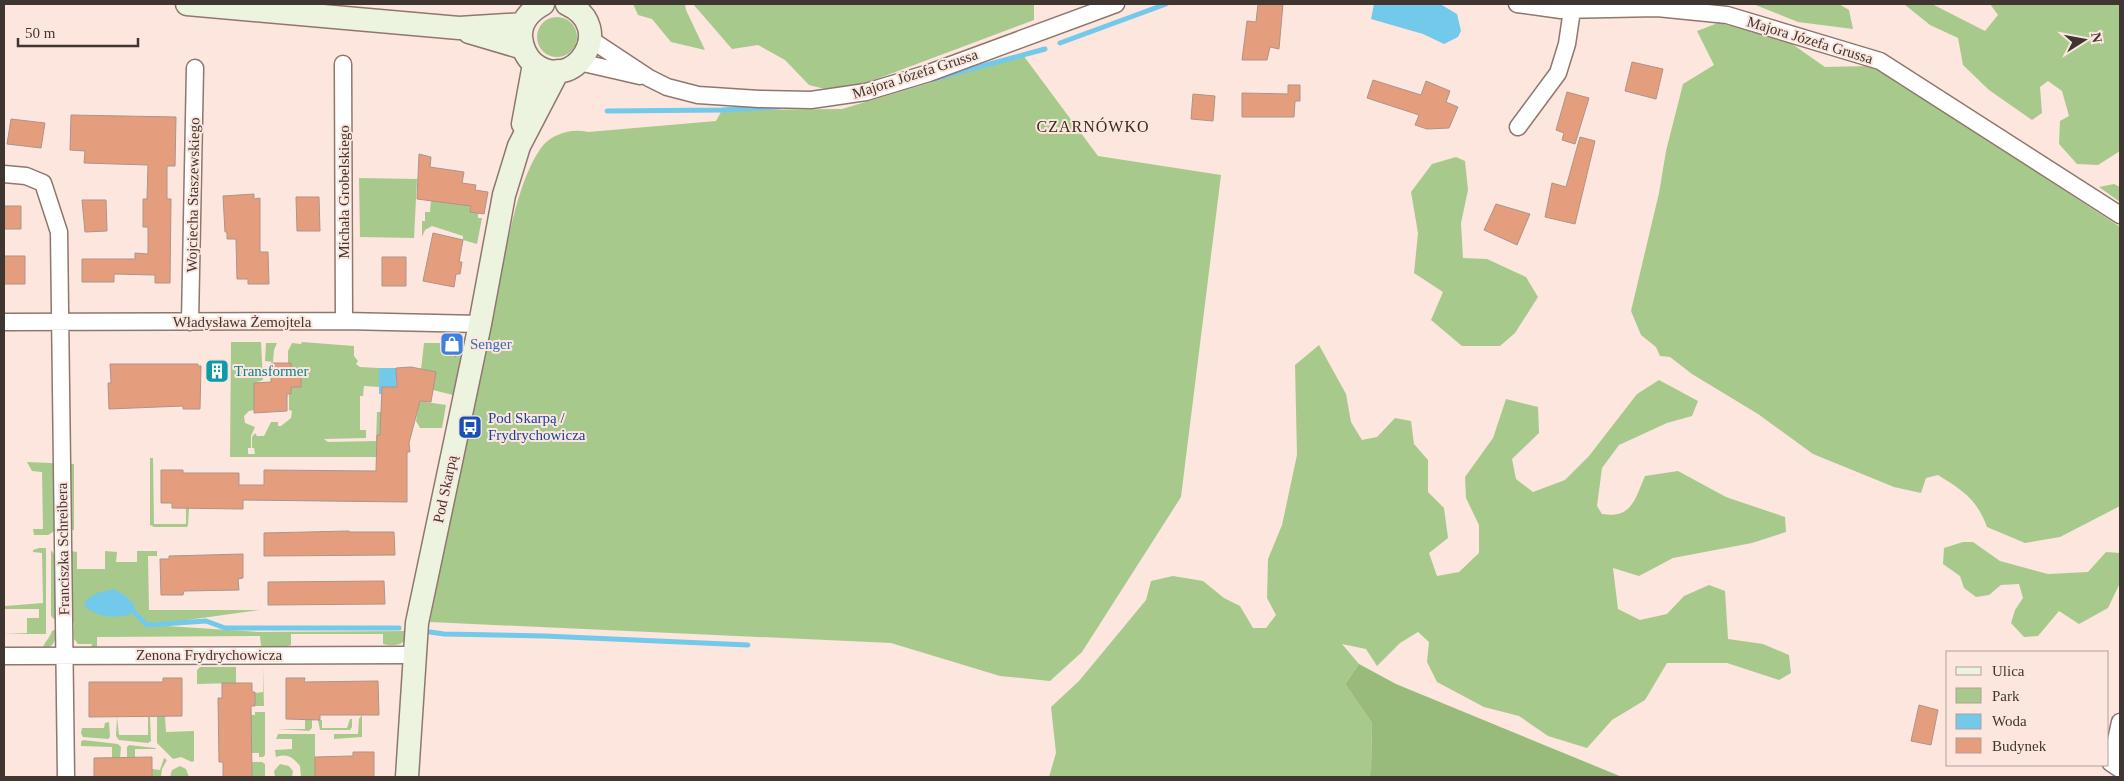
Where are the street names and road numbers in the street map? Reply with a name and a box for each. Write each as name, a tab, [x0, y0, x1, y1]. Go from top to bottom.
street label: Majora Józefa Grussa	[1745, 13, 1875, 67]
street label: Majora Józefa Grussa	[850, 46, 980, 102]
street label: Wojciecha Staszewskiego	[184, 117, 202, 273]
street label: Michała Grobelskiego	[336, 125, 352, 259]
street label: Władysława Żemojtela	[173, 314, 312, 330]
street label: Pod Skarpą	[430, 453, 460, 524]
street label: Franciszka Schreibera	[54, 482, 72, 616]
street label: Zenona Frydrychowicza	[136, 647, 282, 663]

